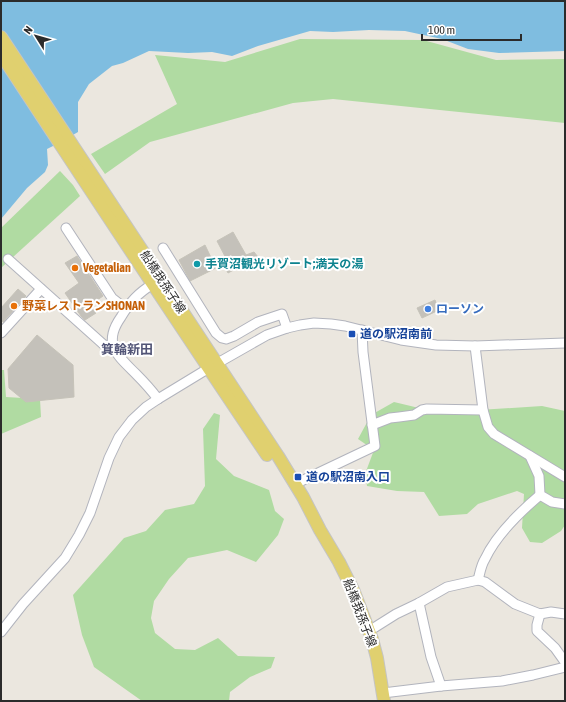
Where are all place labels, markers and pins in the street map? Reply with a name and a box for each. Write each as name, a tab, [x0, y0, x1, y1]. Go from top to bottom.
place label: 手賀沼観光リゾート;満天の湯	[205, 257, 363, 271]
marker: 手賀沼観光リゾート;満天の湯	[192, 259, 202, 269]
place label: Vegetalian	[82, 261, 131, 275]
marker: Vegetalian	[70, 263, 80, 273]
place label: 野菜レストランSHONAN	[22, 299, 145, 313]
marker: 野菜レストランSHONAN	[9, 301, 19, 311]
place label: ローソン	[436, 302, 484, 316]
marker: ローソン	[423, 304, 433, 314]
place label: 道の駅沼南前	[360, 327, 432, 341]
marker: 道の駅沼南前	[347, 329, 357, 339]
place label: 道の駅沼南入口	[306, 470, 390, 484]
marker: 道の駅沼南入口	[293, 472, 303, 482]

